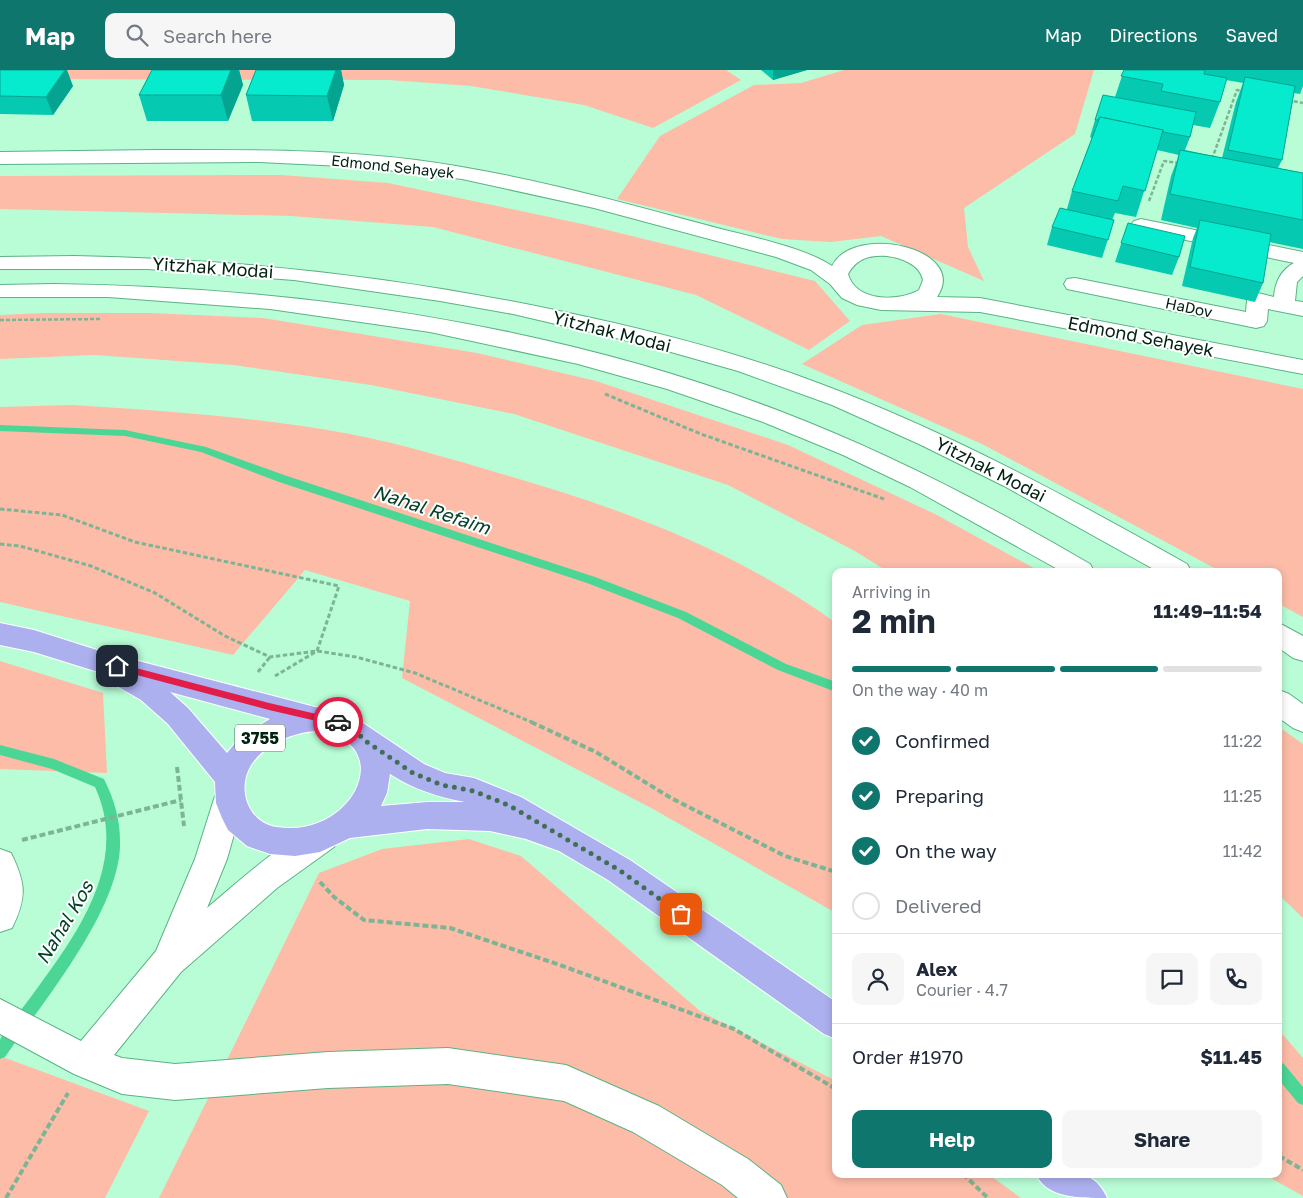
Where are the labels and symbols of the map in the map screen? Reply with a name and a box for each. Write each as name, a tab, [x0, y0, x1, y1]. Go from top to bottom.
street label: Edmond Sehayek	[331, 151, 456, 181]
street label: Yitzhak Modai	[152, 252, 274, 282]
street label: HaDov	[1164, 293, 1215, 321]
street label: Yitzhak Modai	[550, 306, 674, 356]
street label: Edmond Sehayek	[1066, 311, 1216, 361]
street label: Yitzhak Modai	[932, 432, 1050, 506]
water label: Nahal Refaim	[371, 479, 494, 539]
pin	[96, 645, 138, 687]
courier	[313, 697, 363, 747]
road number: 3755	[235, 724, 285, 751]
water label: Nahal Kos	[30, 876, 98, 968]
pin	[660, 893, 702, 935]

